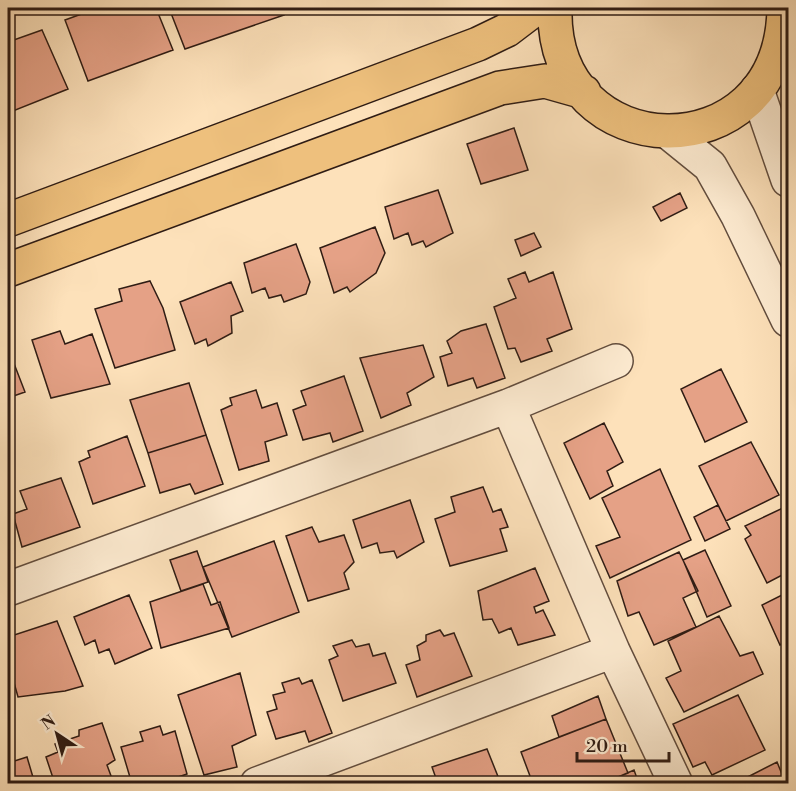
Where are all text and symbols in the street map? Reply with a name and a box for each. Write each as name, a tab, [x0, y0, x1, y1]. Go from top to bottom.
north arrow	[27, 704, 87, 764]
text: N	[38, 711, 60, 734]
scale bar	[577, 725, 668, 763]
text: 20 m	[586, 735, 628, 758]

